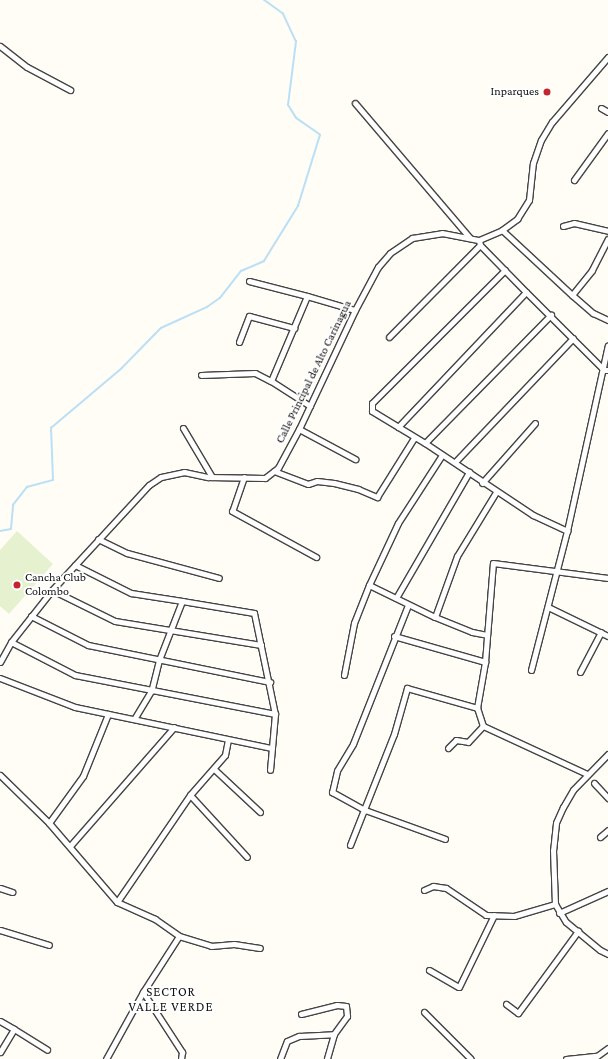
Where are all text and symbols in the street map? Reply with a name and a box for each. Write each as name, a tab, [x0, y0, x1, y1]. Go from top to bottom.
place label: Inparques	[491, 85, 539, 99]
marker: Inparques	[542, 87, 552, 97]
street label: Calle Principal de Alto Carinagua	[273, 298, 355, 446]
place label: Cancha Club Colombo	[25, 571, 86, 599]
marker: Cancha Club Colombo	[12, 580, 22, 590]
district label: SECTOR VALLE VERDE	[128, 985, 214, 1016]

